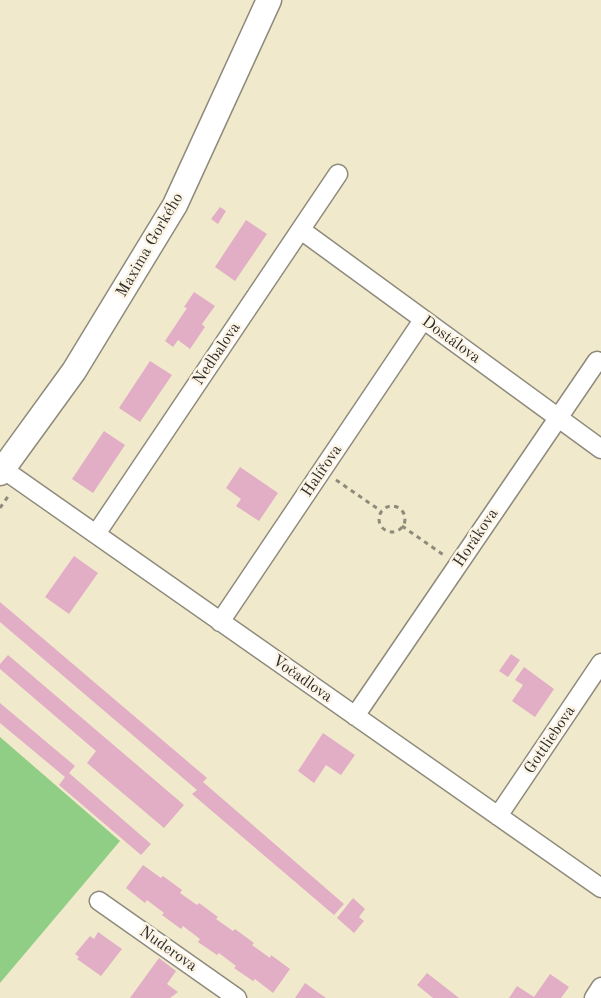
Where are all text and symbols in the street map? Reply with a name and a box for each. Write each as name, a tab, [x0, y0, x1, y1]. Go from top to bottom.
street label: Maxima Gorkého	[112, 189, 188, 301]
street label: Dostálova	[418, 312, 484, 368]
street label: Nedbalova	[189, 319, 245, 389]
street label: Halířova	[298, 441, 346, 501]
street label: Horákova	[449, 505, 503, 571]
street label: Vočadlova	[268, 651, 336, 707]
street label: Gottliebova	[520, 702, 580, 778]
street label: Nuderova	[135, 922, 201, 976]

